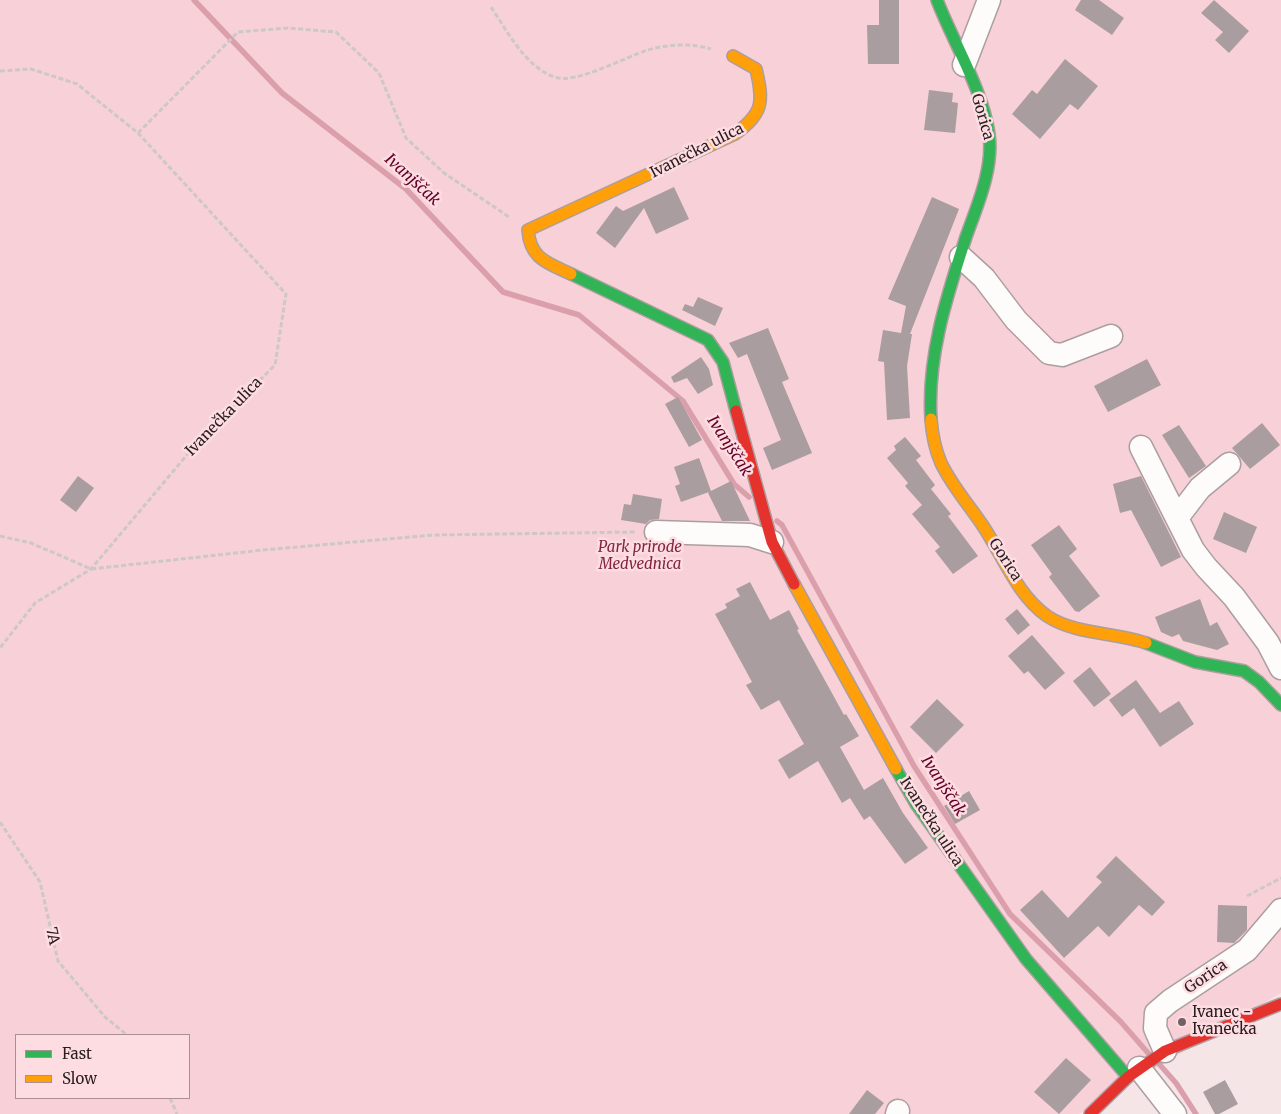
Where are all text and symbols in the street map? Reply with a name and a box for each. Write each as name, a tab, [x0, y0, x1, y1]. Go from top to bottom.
street label: Gorica	[967, 92, 997, 142]
street label: Ivanečka ulica	[647, 120, 747, 182]
water label: Ivanjščak	[380, 150, 444, 210]
street label: Ivanečka ulica	[182, 374, 266, 460]
water label: Ivanjščak	[702, 412, 756, 480]
street label: Gorica	[985, 535, 1025, 585]
park label: Park prirode Medvednica	[598, 539, 682, 574]
water label: Ivanjščak	[916, 752, 970, 820]
street label: Ivanečka ulica	[896, 774, 966, 870]
street label: 7A	[41, 925, 63, 947]
street label: Gorica	[1181, 956, 1231, 998]
place label: Ivanec - Ivanečka	[1192, 1004, 1257, 1039]
marker: Ivanec - Ivanečka	[1176, 1016, 1188, 1028]
legend	[15, 1034, 190, 1099]
text: Fast	[62, 1044, 92, 1063]
text: Slow	[62, 1069, 97, 1088]

